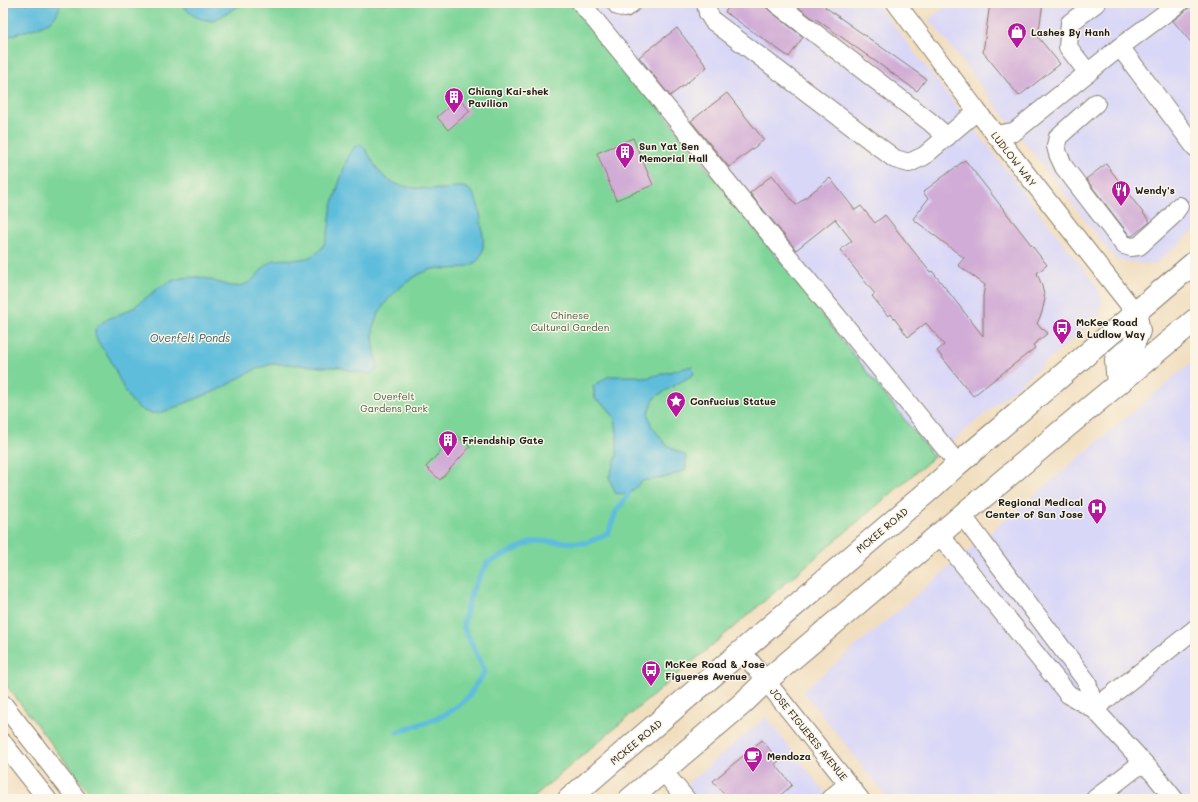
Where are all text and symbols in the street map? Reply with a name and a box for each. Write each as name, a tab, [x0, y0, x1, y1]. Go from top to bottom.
shop icon: Lashes By Hanh	[1006, 21, 1028, 49]
place label: Lashes By Hanh	[1031, 25, 1110, 39]
place label: Chiang Kai-shek Pavilion	[468, 84, 549, 110]
building icon: Chiang Kai-shek Pavilion	[443, 86, 465, 114]
street label: LUDLOW WAY	[988, 129, 1040, 189]
place label: Sun Yat Sen Memorial Hall	[639, 139, 708, 165]
building icon: Sun Yat Sen Memorial Hall	[614, 141, 636, 169]
restaurant icon: Wendy's	[1110, 179, 1132, 207]
place label: Wendy's	[1135, 183, 1175, 197]
park label: Chinese Cultural Garden	[531, 308, 609, 334]
place label: McKee Road & Ludlow Way	[1076, 315, 1146, 341]
bus stop icon: McKee Road & Ludlow Way	[1051, 317, 1073, 345]
water label: Overfelt Ponds	[150, 330, 230, 345]
park label: Overfelt Gardens Park	[360, 389, 428, 415]
place icon: Confucius Statue	[665, 390, 687, 418]
place label: Confucius Statue	[690, 394, 776, 408]
building icon: Friendship Gate	[437, 429, 459, 457]
place label: Friendship Gate	[462, 433, 543, 447]
place label: Regional Medical Center of San Jose	[985, 495, 1083, 521]
hospital icon: Regional Medical Center of San Jose	[1086, 497, 1108, 525]
street label: MCKEE ROAD	[853, 504, 911, 556]
place label: McKee Road & Jose Figueres Avenue	[665, 657, 765, 683]
bus stop icon: McKee Road & Jose Figueres Avenue	[640, 659, 662, 687]
street label: JOSE FIGUERES AVENUE	[767, 684, 851, 784]
street label: MCKEE ROAD	[607, 716, 665, 768]
cafe icon: Mendoza	[742, 745, 764, 773]
place label: Mendoza	[767, 749, 811, 763]

